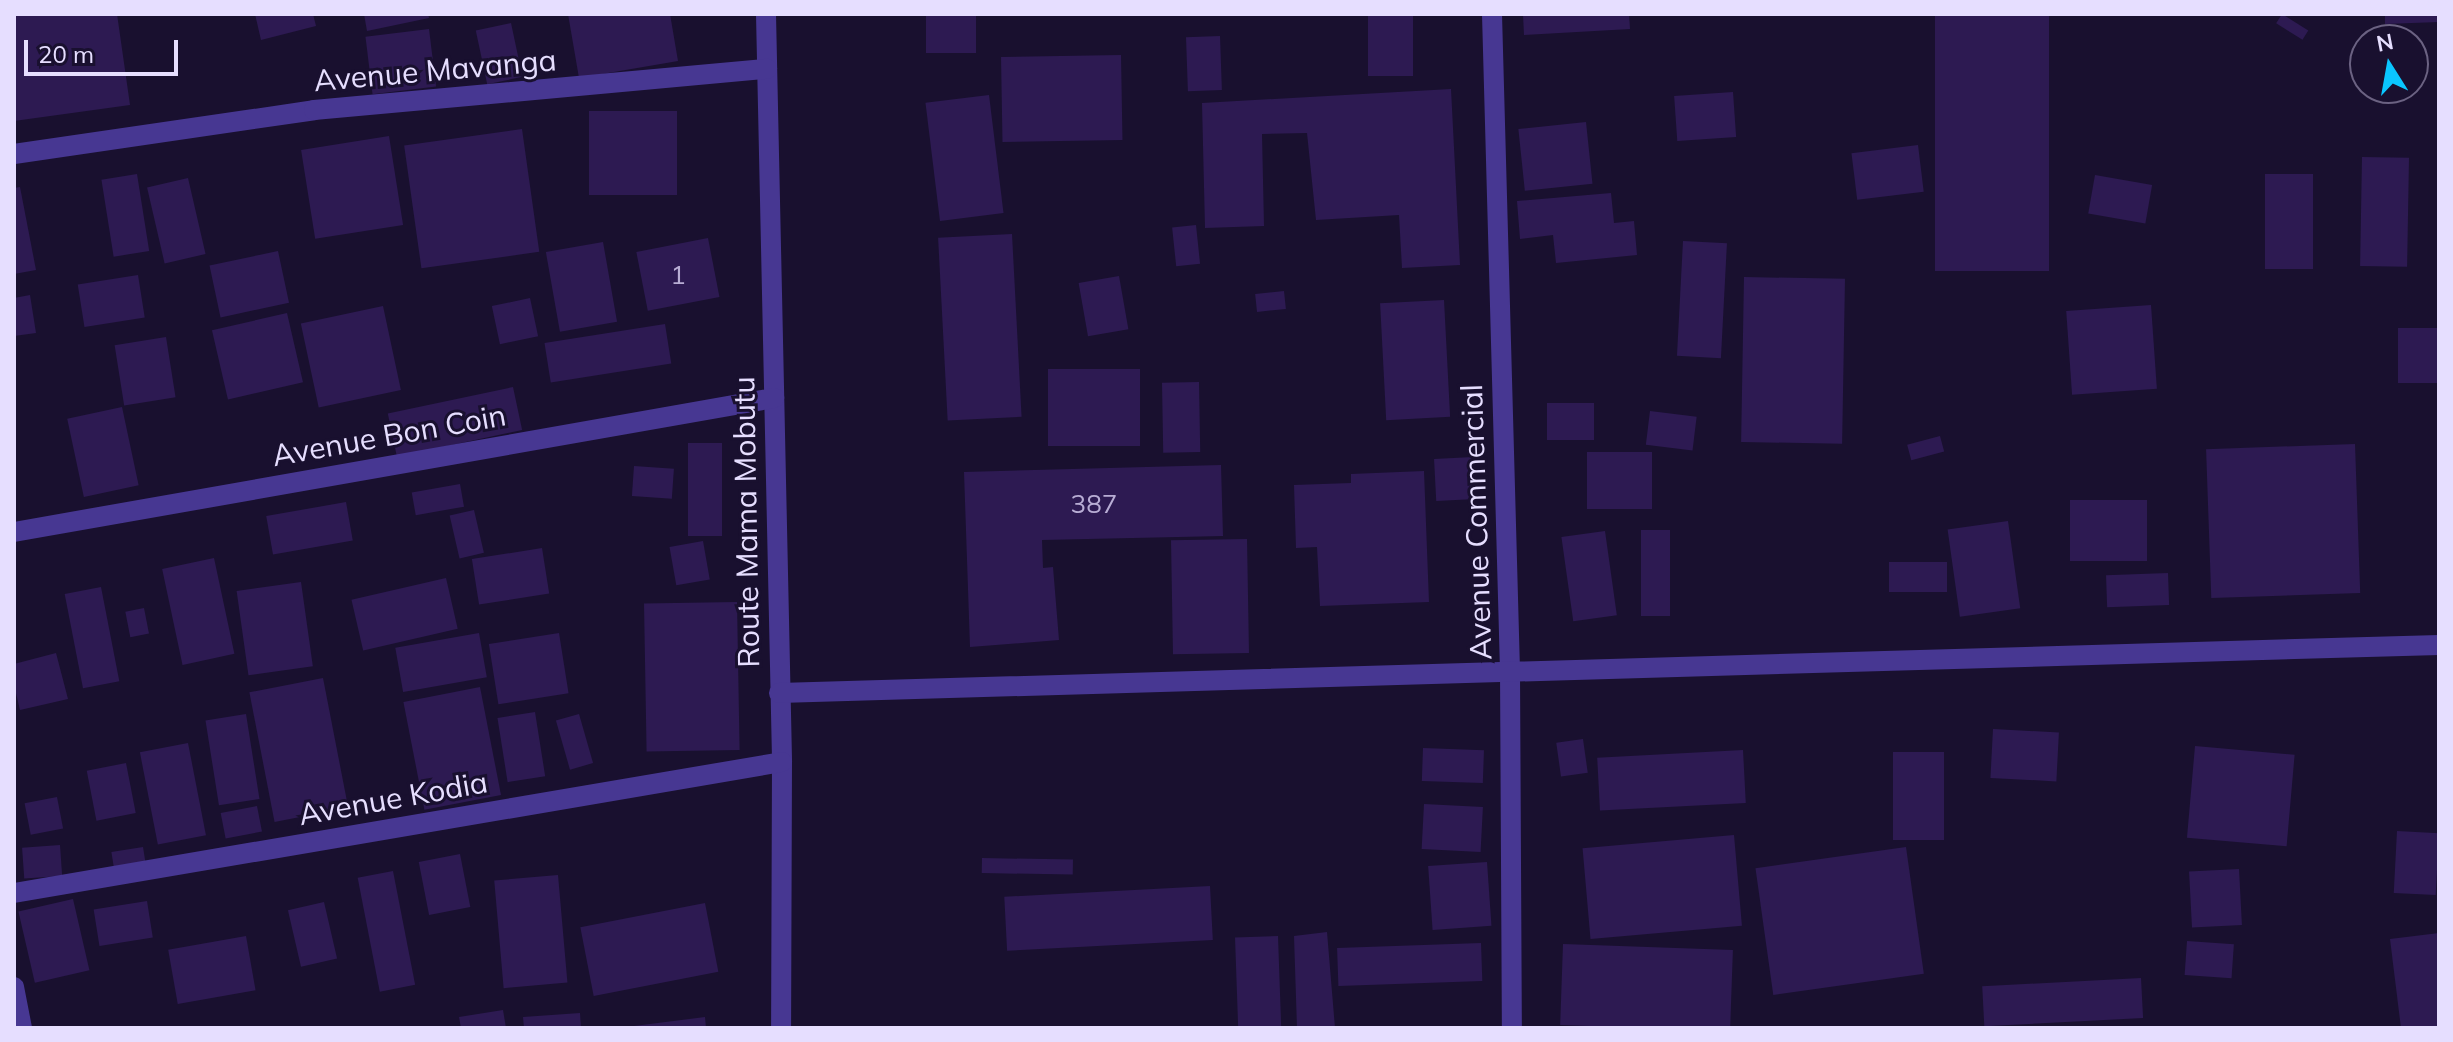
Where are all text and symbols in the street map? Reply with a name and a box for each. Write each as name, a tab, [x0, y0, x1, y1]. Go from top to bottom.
scale bar	[28, 24, 182, 74]
north arrow	[2349, 24, 2429, 104]
text: N	[2374, 27, 2396, 58]
text: 20 m	[38, 39, 94, 69]
street label: Avenue Mavanga	[312, 41, 558, 99]
house number: 1	[670, 259, 686, 291]
street label: Route Mama Mobutu	[725, 376, 767, 668]
street label: Avenue Commercial	[1453, 384, 1499, 660]
street label: Avenue Bon Coin	[269, 397, 509, 473]
house number: 387	[1071, 488, 1117, 520]
street label: Avenue Kodia	[296, 764, 490, 832]

